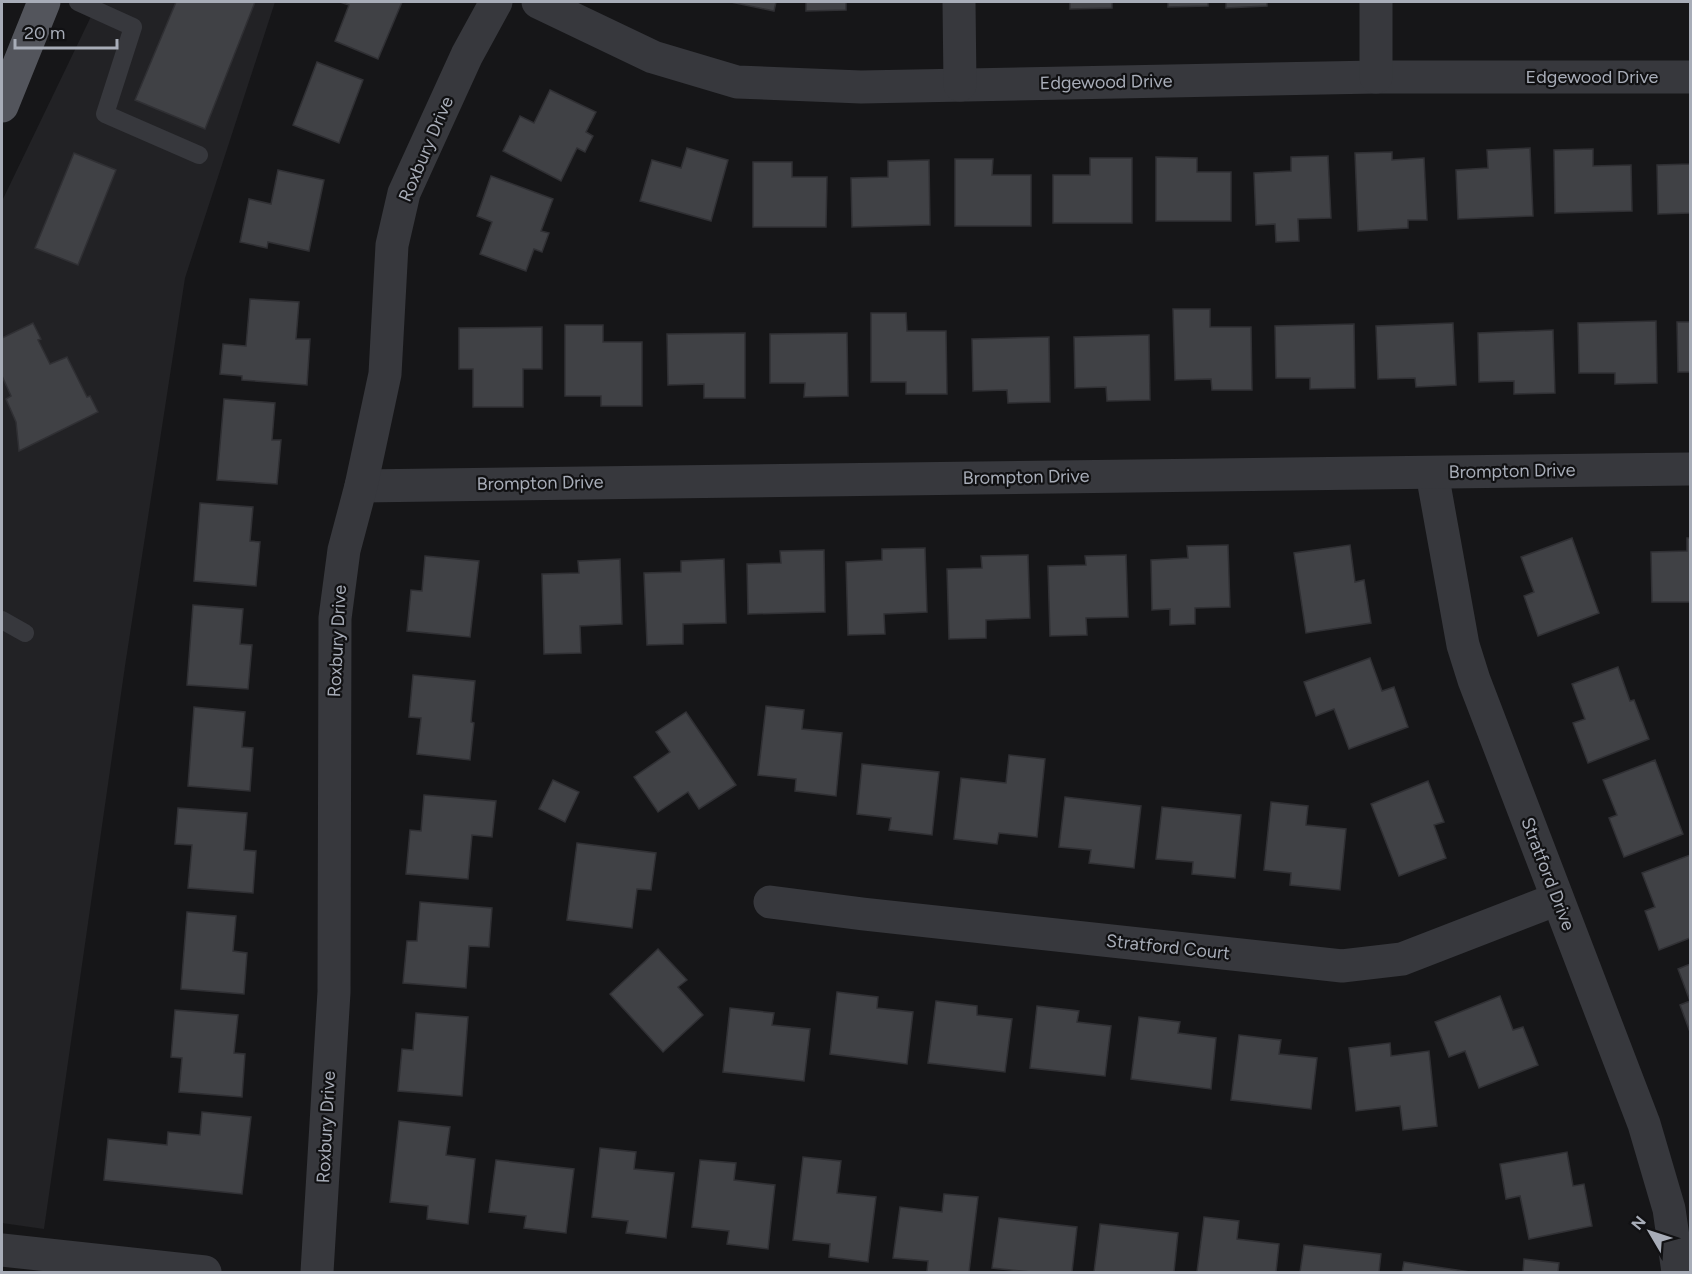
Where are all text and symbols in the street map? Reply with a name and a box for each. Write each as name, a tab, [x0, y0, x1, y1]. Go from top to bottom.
scale bar	[15, 12, 117, 50]
text: 20 m	[24, 22, 65, 44]
street label: Edgewood Drive	[1526, 66, 1659, 88]
street label: Edgewood Drive	[1039, 70, 1173, 94]
street label: Roxbury Drive	[394, 93, 458, 205]
street label: Brompton Drive	[1448, 459, 1576, 483]
street label: Brompton Drive	[962, 465, 1090, 489]
street label: Brompton Drive	[476, 471, 604, 495]
street label: Roxbury Drive	[323, 584, 351, 698]
street label: Stratford Drive	[1516, 814, 1580, 934]
street label: Stratford Court	[1105, 930, 1231, 964]
street label: Roxbury Drive	[312, 1070, 340, 1184]
north arrow	[1620, 1202, 1680, 1262]
text: N	[1627, 1212, 1650, 1234]

